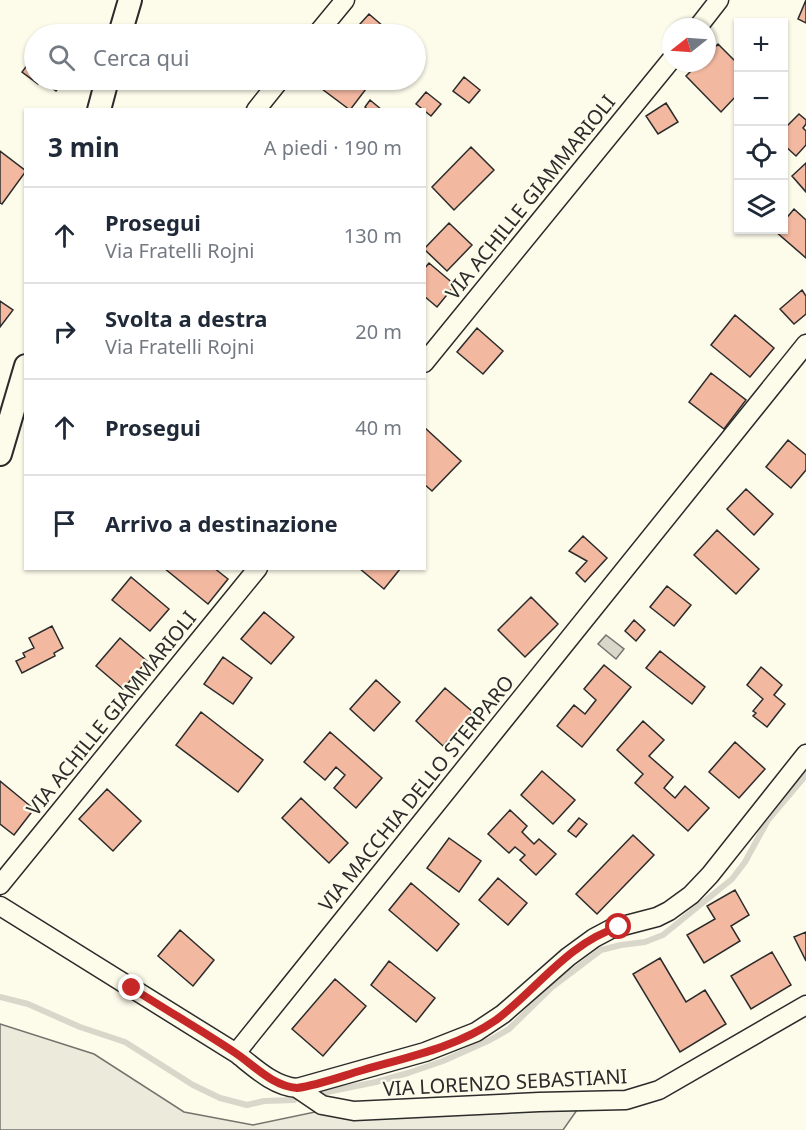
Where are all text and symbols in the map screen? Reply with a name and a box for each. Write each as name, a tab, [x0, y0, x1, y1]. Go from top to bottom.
north arrow	[662, 18, 716, 72]
map controls	[734, 18, 788, 234]
button: +	[734, 18, 788, 72]
search box	[24, 24, 426, 90]
icon: search	[45, 41, 78, 74]
text: Cerca qui	[93, 42, 189, 72]
button: −	[734, 72, 788, 126]
street label: VIA ACHILLE GIAMMARIOLI	[439, 89, 621, 305]
button: locate	[734, 126, 788, 180]
text: 3 min	[48, 129, 120, 165]
text: A piedi · 190 m	[264, 134, 402, 161]
button: layers	[734, 180, 788, 234]
text: Prosegui	[105, 207, 201, 237]
icon: ahead	[48, 219, 81, 252]
text: 130 m	[344, 222, 402, 249]
text: Via Fratelli Rojni	[105, 237, 254, 264]
text: Svolta a destra	[105, 303, 268, 333]
icon: right	[48, 315, 81, 348]
text: 20 m	[355, 318, 402, 345]
text: Via Fratelli Rojni	[105, 333, 254, 360]
icon: ahead	[48, 411, 81, 444]
text: Prosegui	[105, 412, 201, 442]
text: 40 m	[355, 414, 402, 441]
icon: arrive	[48, 507, 81, 540]
text: Arrivo a destinazione	[105, 508, 338, 538]
street label: VIA ACHILLE GIAMMARIOLI	[20, 605, 202, 821]
street label: VIA MACCHIA DELLO STERPARO	[312, 669, 520, 917]
route start	[605, 913, 631, 939]
route end	[118, 974, 144, 1000]
street label: VIA LORENZO SEBASTIANI	[382, 1062, 628, 1102]

